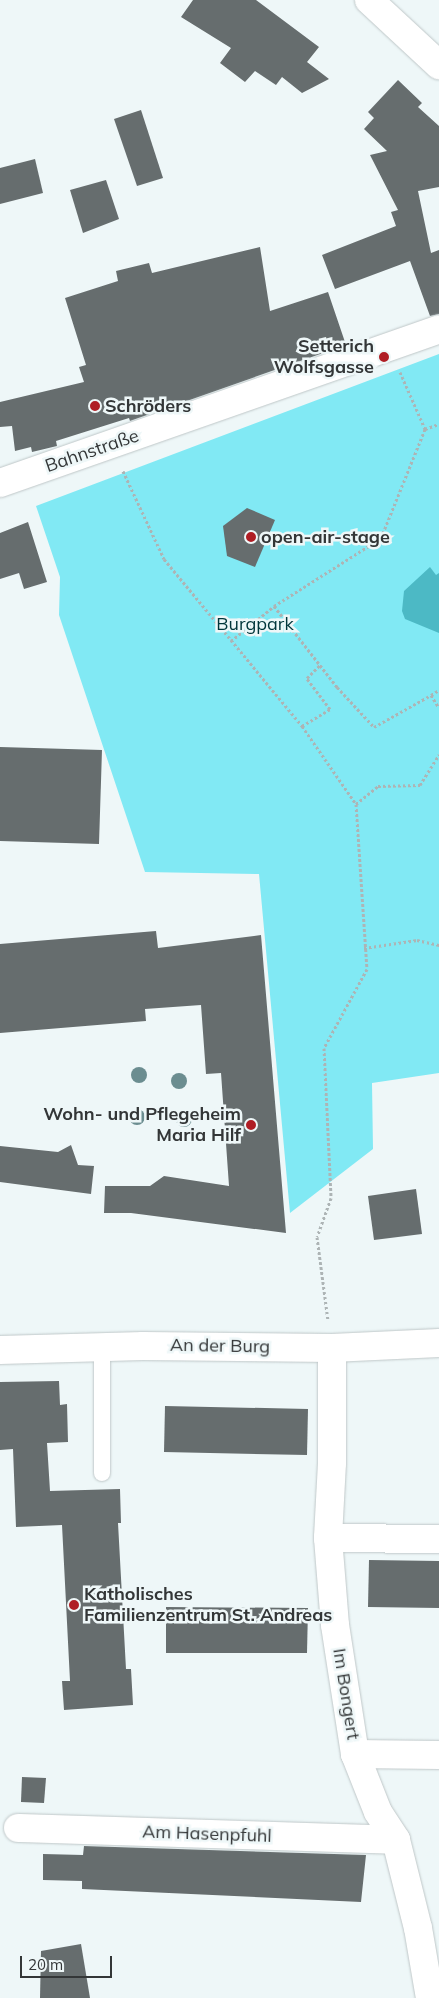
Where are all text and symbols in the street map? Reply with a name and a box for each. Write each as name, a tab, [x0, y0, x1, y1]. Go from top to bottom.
place label: Setterich Wolfsgasse	[274, 336, 374, 378]
marker: Setterich Wolfsgasse	[378, 351, 390, 363]
place label: Schröders	[105, 395, 191, 417]
marker: Schröders	[89, 400, 101, 412]
street label: Bahnstraße	[42, 425, 142, 477]
place label: open-air-stage	[261, 526, 390, 548]
marker: open-air-stage	[245, 531, 257, 543]
park label: Burgpark	[216, 613, 294, 635]
place label: Wohn- und Pflegeheim Maria Hilf	[43, 1104, 241, 1146]
marker: Wohn- und Pflegeheim Maria Hilf	[245, 1119, 257, 1131]
street label: An der Burg	[170, 1334, 270, 1358]
place label: Katholisches Familienzentrum St. Andreas	[84, 1584, 332, 1626]
marker: Katholisches Familienzentrum St. Andreas	[68, 1599, 80, 1611]
street label: Im Bongert	[328, 1647, 364, 1741]
street label: Am Hasenpfuhl	[142, 1821, 272, 1847]
scale bar	[22, 1946, 115, 1978]
text: 20 m	[28, 1955, 63, 1974]

